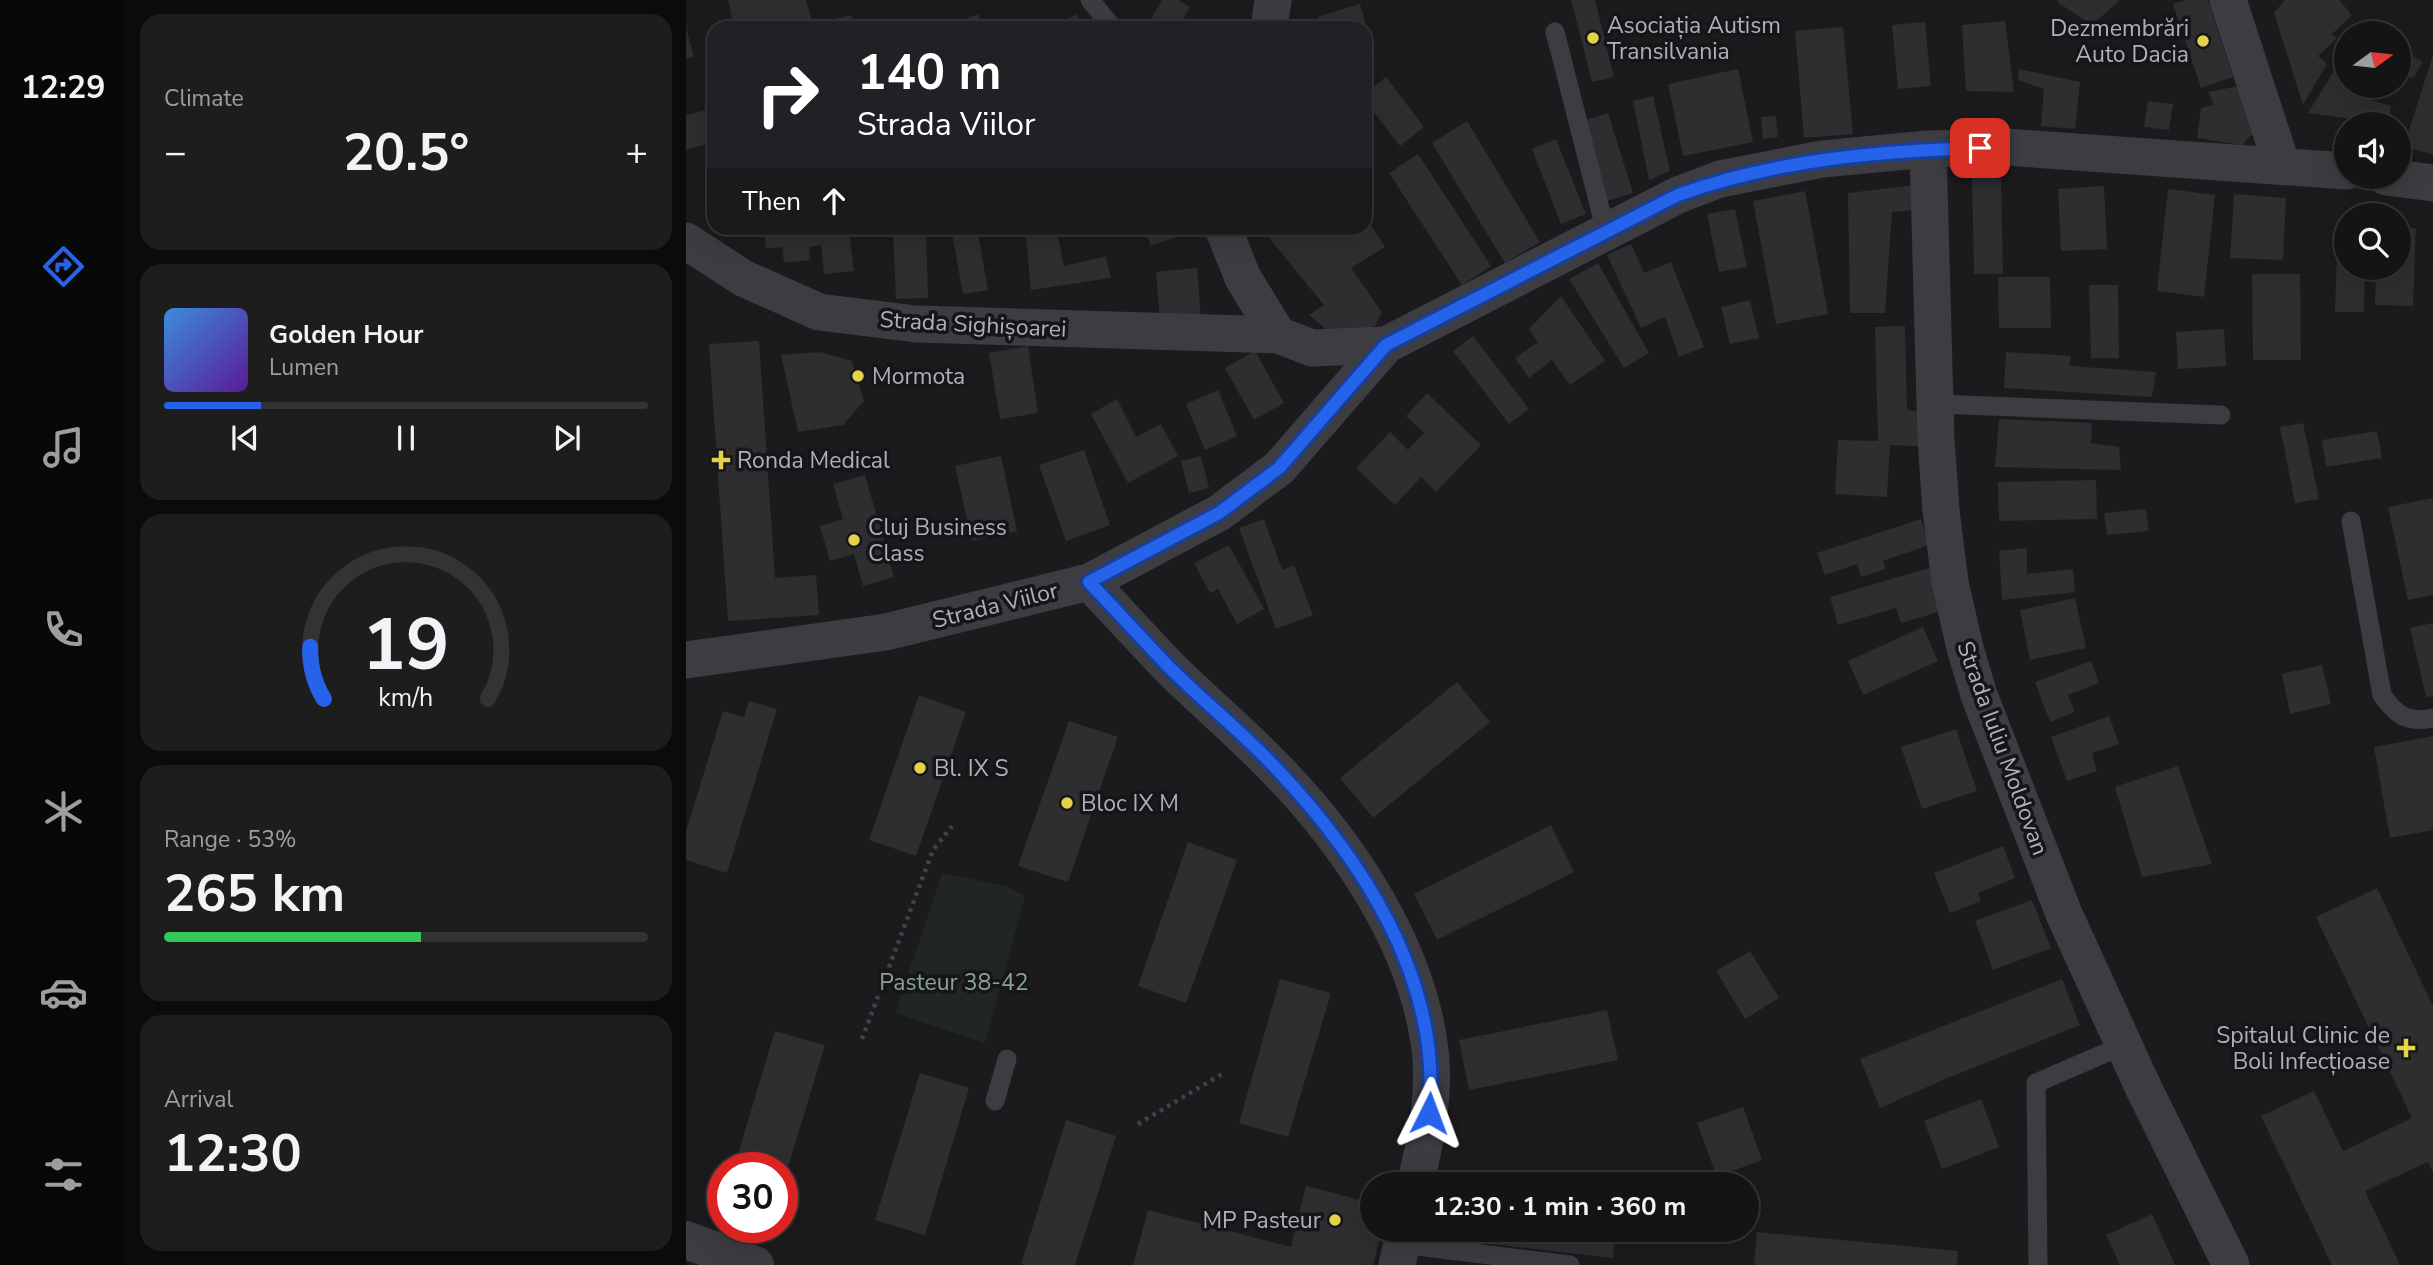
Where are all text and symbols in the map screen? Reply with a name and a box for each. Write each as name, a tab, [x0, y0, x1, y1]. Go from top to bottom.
place label: Asociația Autism Transilvania	[1607, 10, 1781, 67]
place label: Dezmembrări Auto Dacia	[2050, 13, 2189, 70]
north arrow	[2334, 21, 2412, 98]
map controls	[2334, 21, 2411, 280]
marker: Asociația Autism Transilvania	[1585, 30, 1601, 46]
marker: Dezmembrări Auto Dacia	[2195, 33, 2211, 49]
text: 140 m	[857, 39, 1001, 106]
icon: right	[742, 49, 833, 140]
text: 12:29	[21, 66, 105, 109]
text: Climate	[164, 83, 244, 114]
text: Strada Viilor	[857, 103, 1035, 146]
button: sound	[2334, 112, 2411, 189]
text: 20.5°	[343, 117, 469, 188]
pin	[1950, 118, 2010, 178]
text: −	[164, 127, 187, 178]
text: +	[625, 127, 648, 178]
icon: arrive	[1961, 129, 1999, 167]
icon: ahead	[815, 182, 853, 220]
text: Then	[742, 184, 801, 219]
button: search	[2334, 203, 2411, 280]
icon: directions	[39, 242, 88, 291]
street label: Strada Sighișoarei	[879, 304, 1067, 345]
text: Golden Hour	[269, 317, 424, 352]
text: Lumen	[269, 352, 339, 383]
place label: Mormota	[872, 361, 965, 392]
marker: Mormota	[850, 368, 866, 384]
icon: previous	[226, 419, 264, 457]
icon: pause	[387, 419, 425, 457]
icon: next	[548, 419, 586, 457]
icon: music	[39, 423, 88, 472]
place label: Ronda Medical	[737, 445, 890, 476]
marker: Ronda Medical	[711, 450, 731, 470]
place label: Cluj Business Class	[868, 512, 1007, 569]
marker: Cluj Business Class	[846, 532, 862, 548]
street label: Strada Viilor	[929, 575, 1062, 636]
text: 19	[362, 595, 450, 695]
icon: phone	[39, 605, 88, 654]
street label: Strada Iuliu Moldovan	[1949, 637, 2056, 860]
text: km/h	[378, 680, 434, 714]
place label: Bl. IX S	[934, 753, 1009, 784]
marker: Bl. IX S	[912, 760, 928, 776]
icon: climate	[39, 787, 88, 836]
place label: Bloc IX M	[1081, 788, 1179, 819]
marker: Bloc IX M	[1059, 795, 1075, 811]
text: Range · 53%	[164, 824, 296, 855]
text: 265 km	[164, 858, 345, 929]
park label: Pasteur 38-42	[879, 967, 1029, 998]
icon: car	[39, 968, 88, 1017]
place label: Spitalul Clinic de Boli Infecțioase	[2216, 1020, 2390, 1077]
marker: Spitalul Clinic de Boli Infecțioase	[2396, 1038, 2416, 1058]
position arrow	[1392, 1076, 1466, 1150]
text: Arrival	[164, 1084, 233, 1115]
text: 12:30	[164, 1118, 302, 1189]
icon: filters	[39, 1150, 88, 1199]
speed limit sign: 30	[707, 1152, 798, 1243]
text: 12:30 · 1 min · 360 m	[1433, 1189, 1686, 1224]
place label: MP Pasteur	[1202, 1205, 1322, 1236]
marker: MP Pasteur	[1327, 1212, 1343, 1228]

